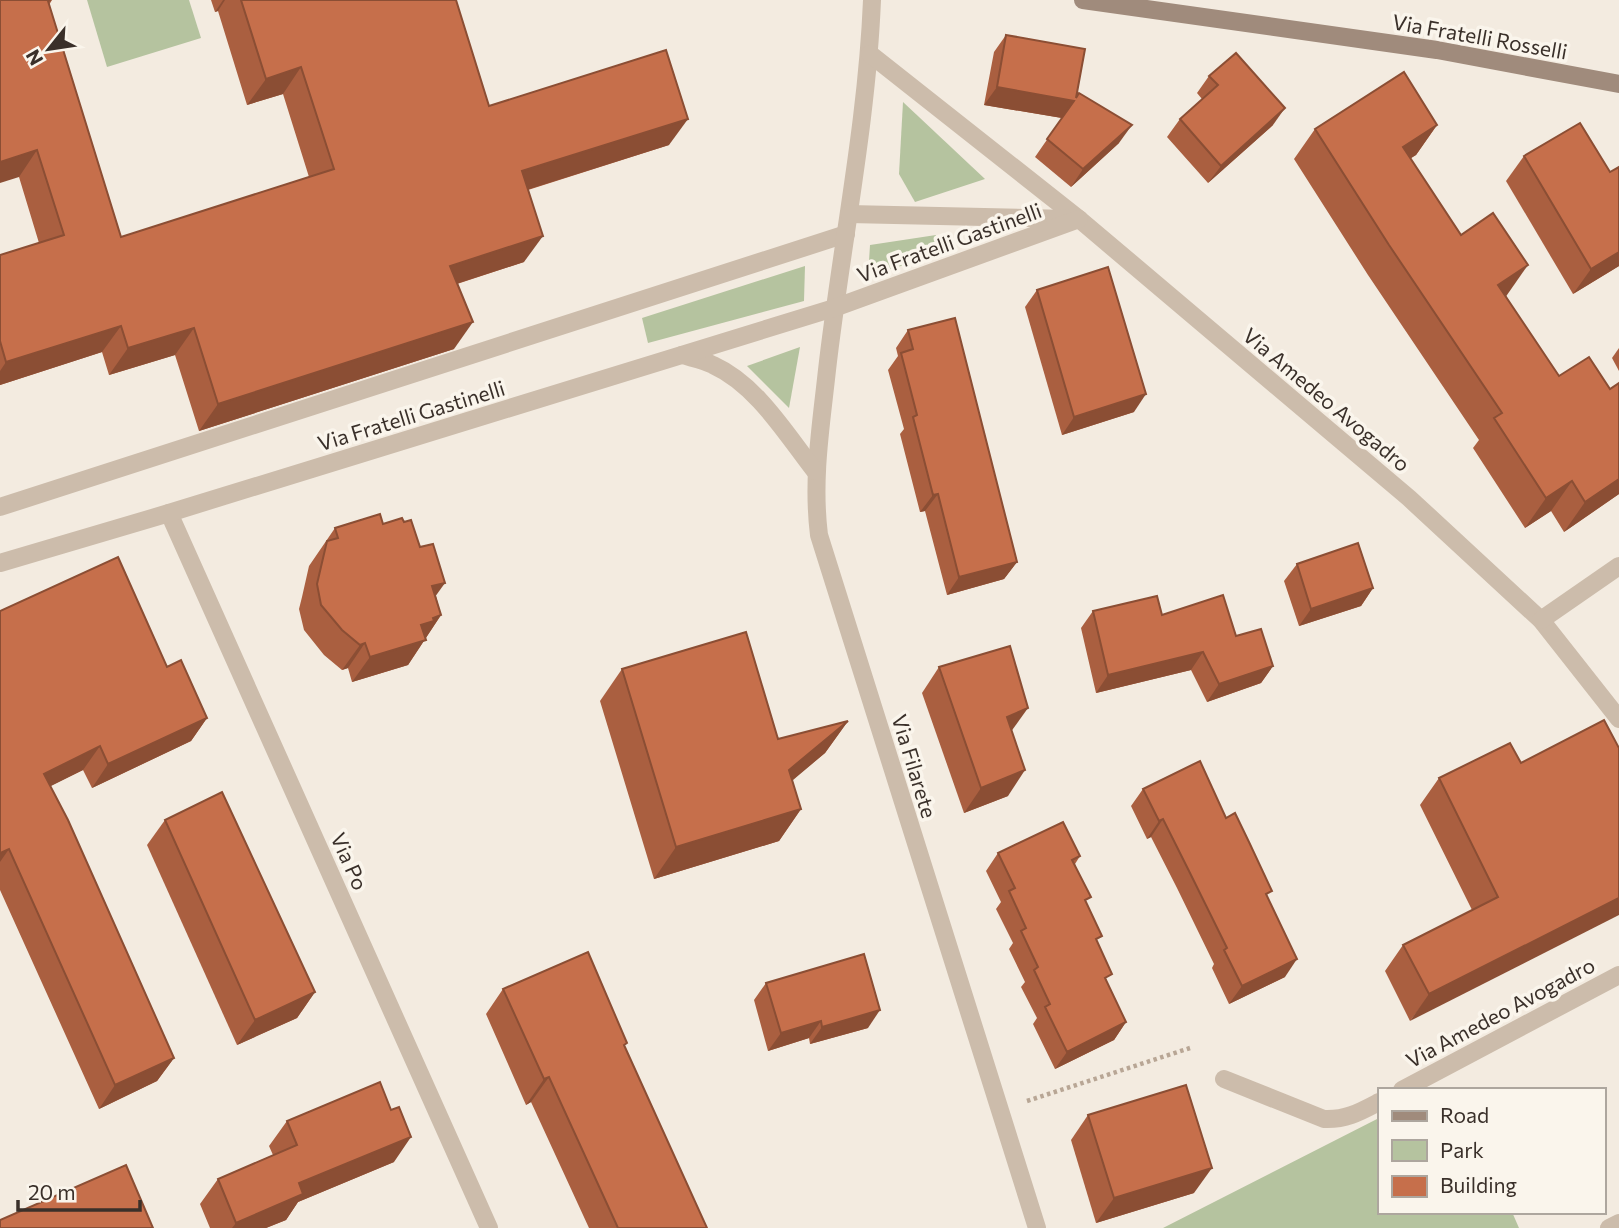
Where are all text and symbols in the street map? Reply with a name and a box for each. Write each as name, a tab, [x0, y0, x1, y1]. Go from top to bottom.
street label: Via Fratelli Rosselli	[1391, 8, 1569, 64]
north arrow	[14, 14, 84, 84]
text: N	[20, 46, 47, 70]
street label: Via Fratelli Gastinelli	[853, 197, 1045, 287]
street label: Via Amedeo Avogadro	[1239, 322, 1415, 476]
street label: Via Fratelli Gastinelli	[314, 375, 508, 455]
street label: Via Filarete	[887, 711, 943, 821]
street label: Via Po	[326, 828, 374, 894]
street label: Via Amedeo Avogadro	[1401, 952, 1599, 1072]
legend	[1378, 1088, 1605, 1214]
text: Road	[1440, 1102, 1489, 1127]
text: Park	[1440, 1137, 1484, 1162]
scale bar	[18, 1168, 140, 1212]
text: Building	[1440, 1172, 1517, 1197]
text: 20 m	[28, 1179, 76, 1204]

